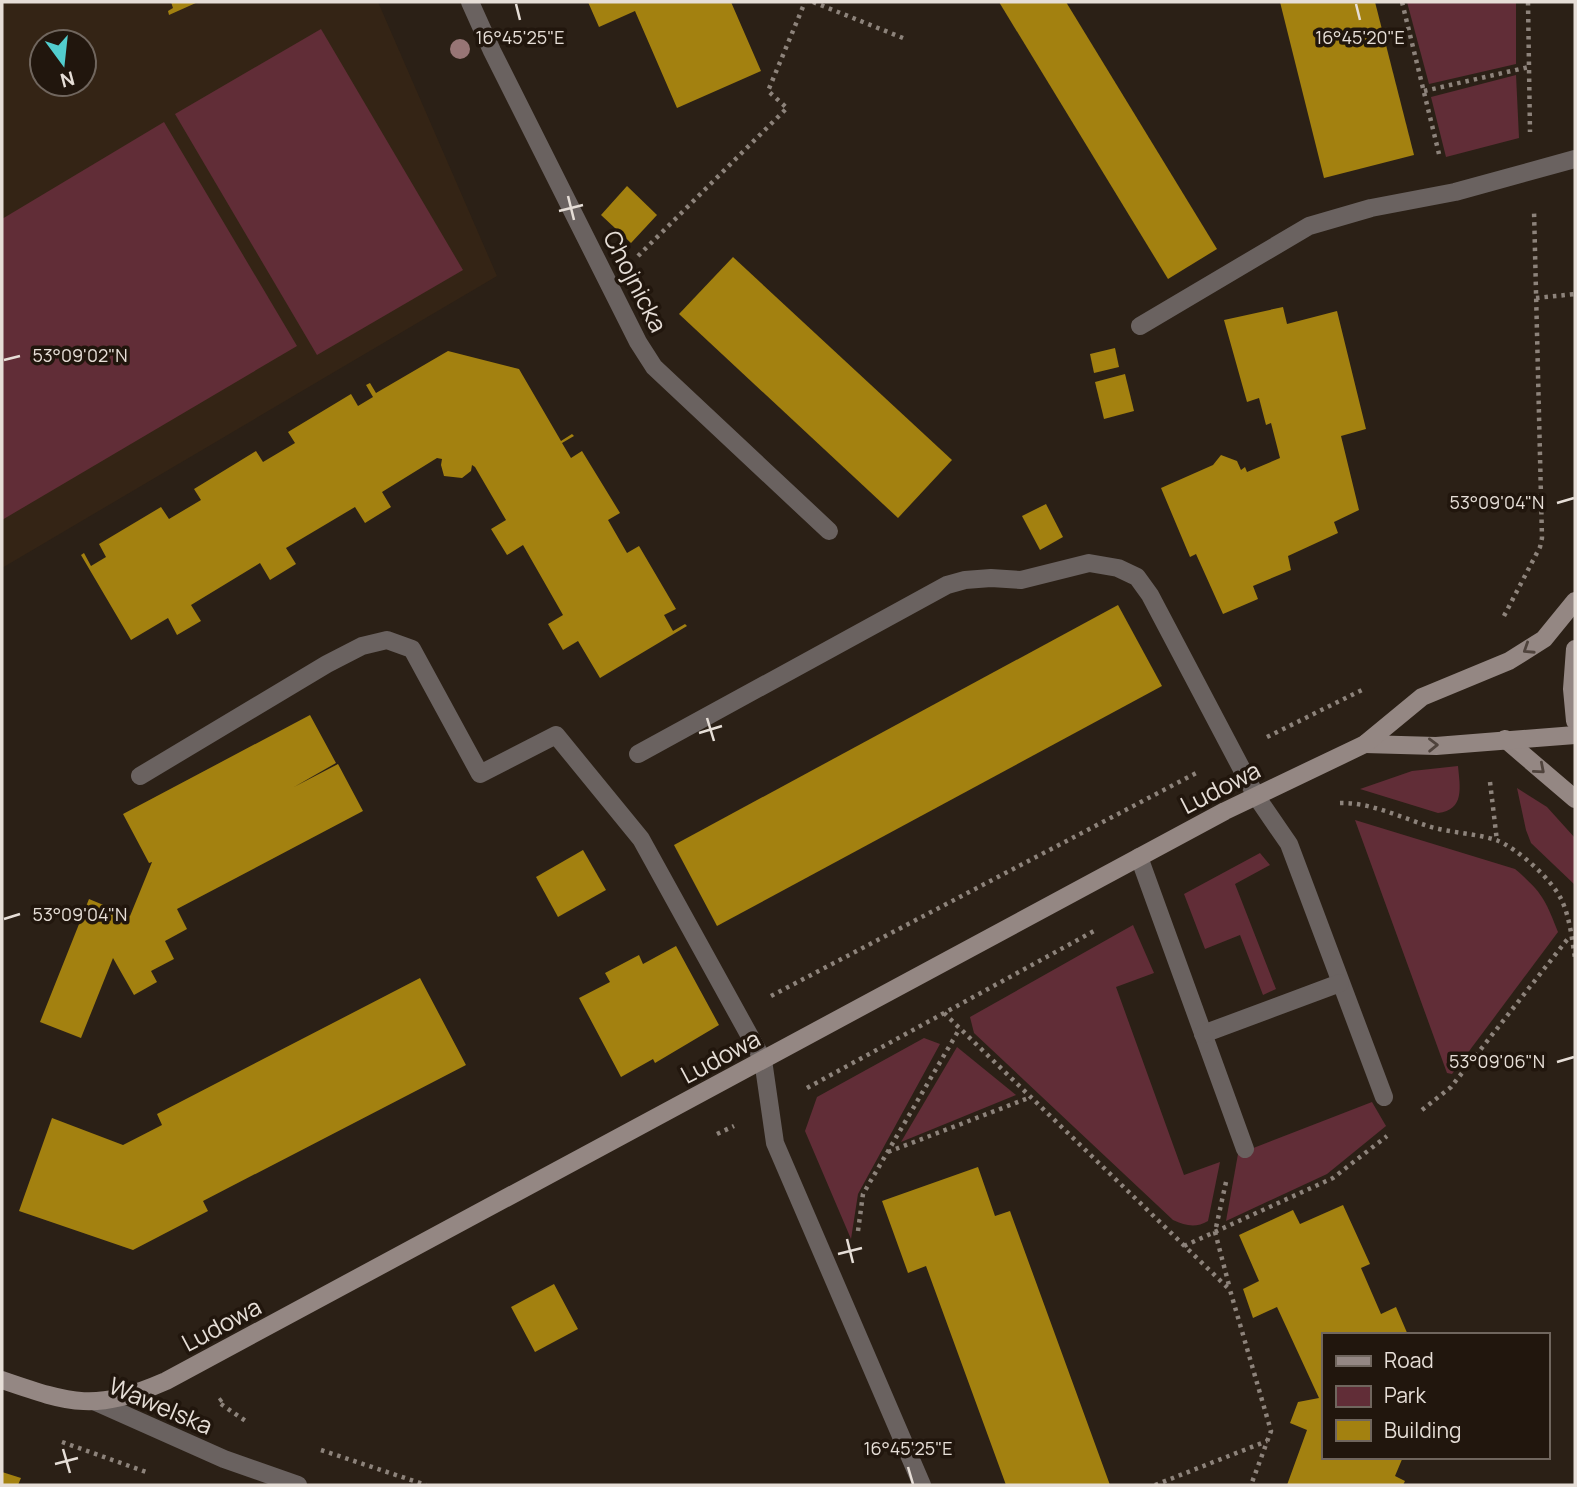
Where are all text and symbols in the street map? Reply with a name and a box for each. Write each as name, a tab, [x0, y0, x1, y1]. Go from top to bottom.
text: 16°45'25"E	[475, 25, 565, 49]
text: 16°45'20"E	[1315, 25, 1405, 49]
north arrow	[28, 28, 98, 98]
text: N	[57, 65, 77, 94]
street label: Chojnicka	[596, 224, 676, 338]
text: 53°09'02"N	[32, 343, 128, 367]
text: 53°09'04"N	[1450, 490, 1544, 514]
one-way arrow	[1523, 641, 1536, 653]
one-way arrow	[1428, 738, 1439, 753]
street label: Ludowa	[1174, 753, 1266, 821]
one-way arrow	[1532, 761, 1545, 773]
text: 53°09'04"N	[33, 902, 127, 926]
street label: Ludowa	[675, 1021, 765, 1091]
text: 53°09'06"N	[1449, 1049, 1545, 1073]
street label: Ludowa	[176, 1289, 266, 1359]
legend	[1322, 1333, 1549, 1459]
text: Road	[1384, 1346, 1434, 1374]
street label: Wawelska	[104, 1368, 218, 1442]
text: Park	[1384, 1381, 1426, 1409]
text: Building	[1384, 1416, 1461, 1444]
text: 16°45'25"E	[863, 1436, 953, 1460]

